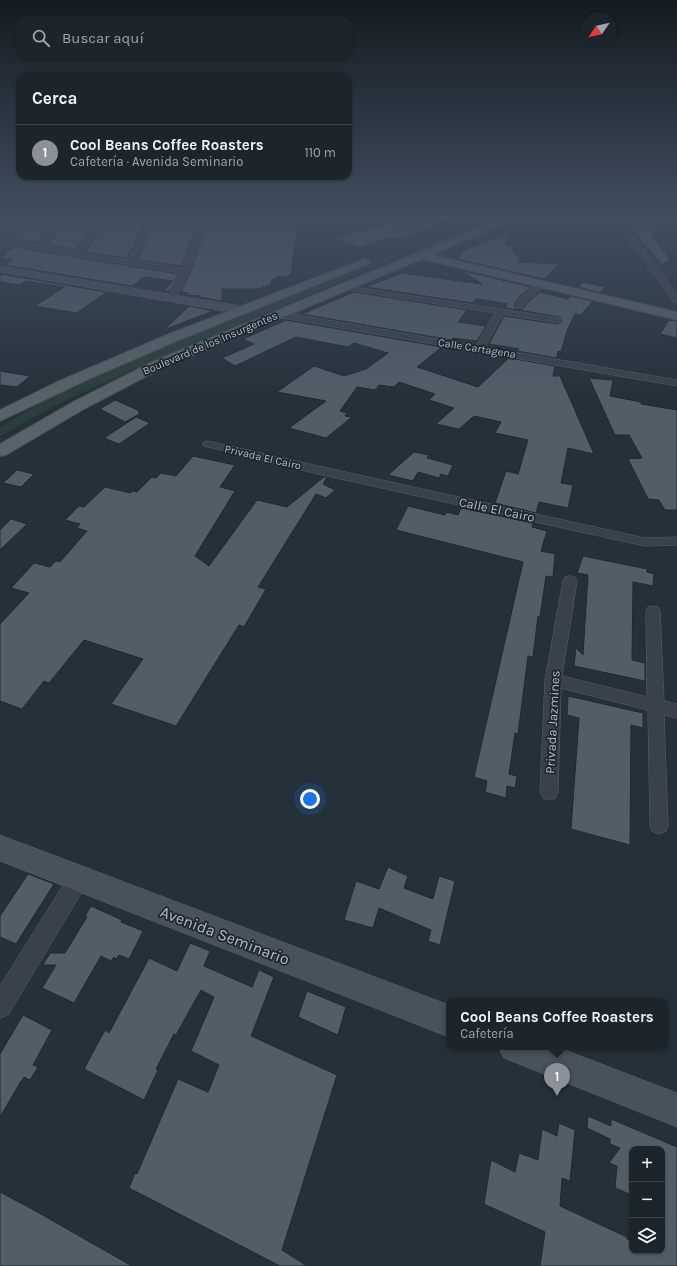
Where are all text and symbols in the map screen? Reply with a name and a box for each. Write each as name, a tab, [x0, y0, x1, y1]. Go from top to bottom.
north arrow	[581, 12, 617, 48]
search box	[16, 16, 352, 60]
icon: search	[30, 27, 52, 49]
text: Buscar aquí	[62, 29, 144, 47]
text: Cerca	[32, 88, 77, 108]
text: Cool Beans Coffee Roasters	[70, 136, 264, 154]
text: 1	[43, 145, 47, 160]
text: 110 m	[304, 145, 336, 160]
text: Cafetería · Avenida Seminario	[70, 154, 243, 169]
street label: Boulevard de los Insurgentes	[141, 309, 280, 378]
street label: Calle Cartagena	[437, 336, 517, 361]
street label: Privada El Cairo	[223, 442, 302, 473]
street label: Calle El Cairo	[458, 494, 536, 525]
street label: Privada Jazmines	[542, 670, 563, 774]
your location	[300, 789, 320, 809]
street label: Avenida Seminario	[157, 902, 292, 969]
popup	[446, 998, 668, 1050]
text: Cool Beans Coffee Roasters	[460, 1008, 654, 1026]
text: Cafetería	[460, 1026, 514, 1041]
pin: 1	[544, 1063, 570, 1096]
map controls	[629, 1146, 665, 1254]
button: +	[629, 1146, 665, 1182]
button: −	[629, 1182, 665, 1218]
button: layers	[629, 1218, 665, 1254]

